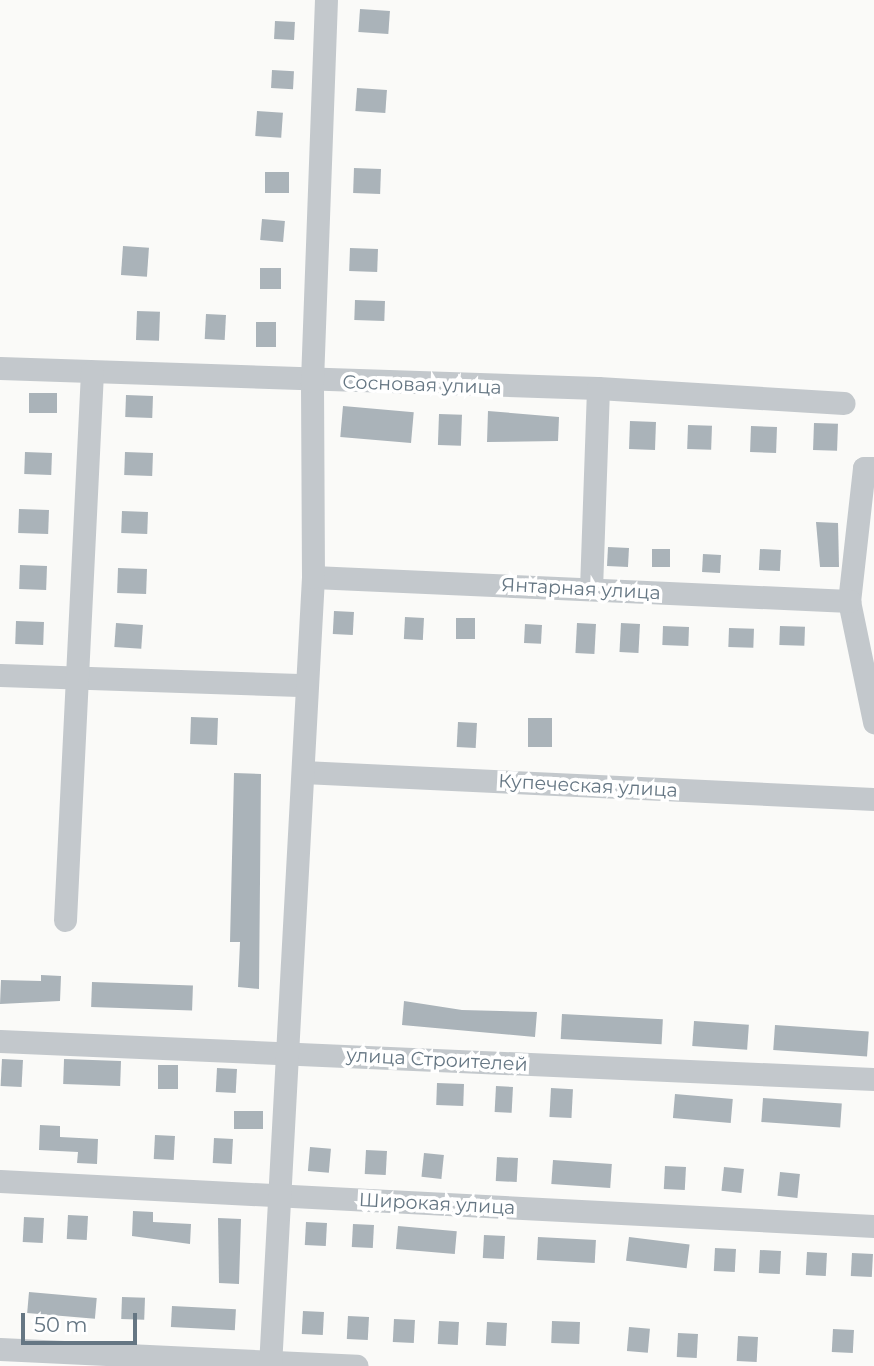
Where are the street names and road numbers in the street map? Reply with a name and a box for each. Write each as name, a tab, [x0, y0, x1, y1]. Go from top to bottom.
street label: Сосновая улица	[342, 371, 502, 399]
street label: Янтарная улица	[501, 573, 661, 605]
street label: Купеческая улица	[498, 770, 678, 802]
street label: улица Строителей	[346, 1044, 528, 1076]
street label: Широкая улица	[358, 1189, 516, 1219]

